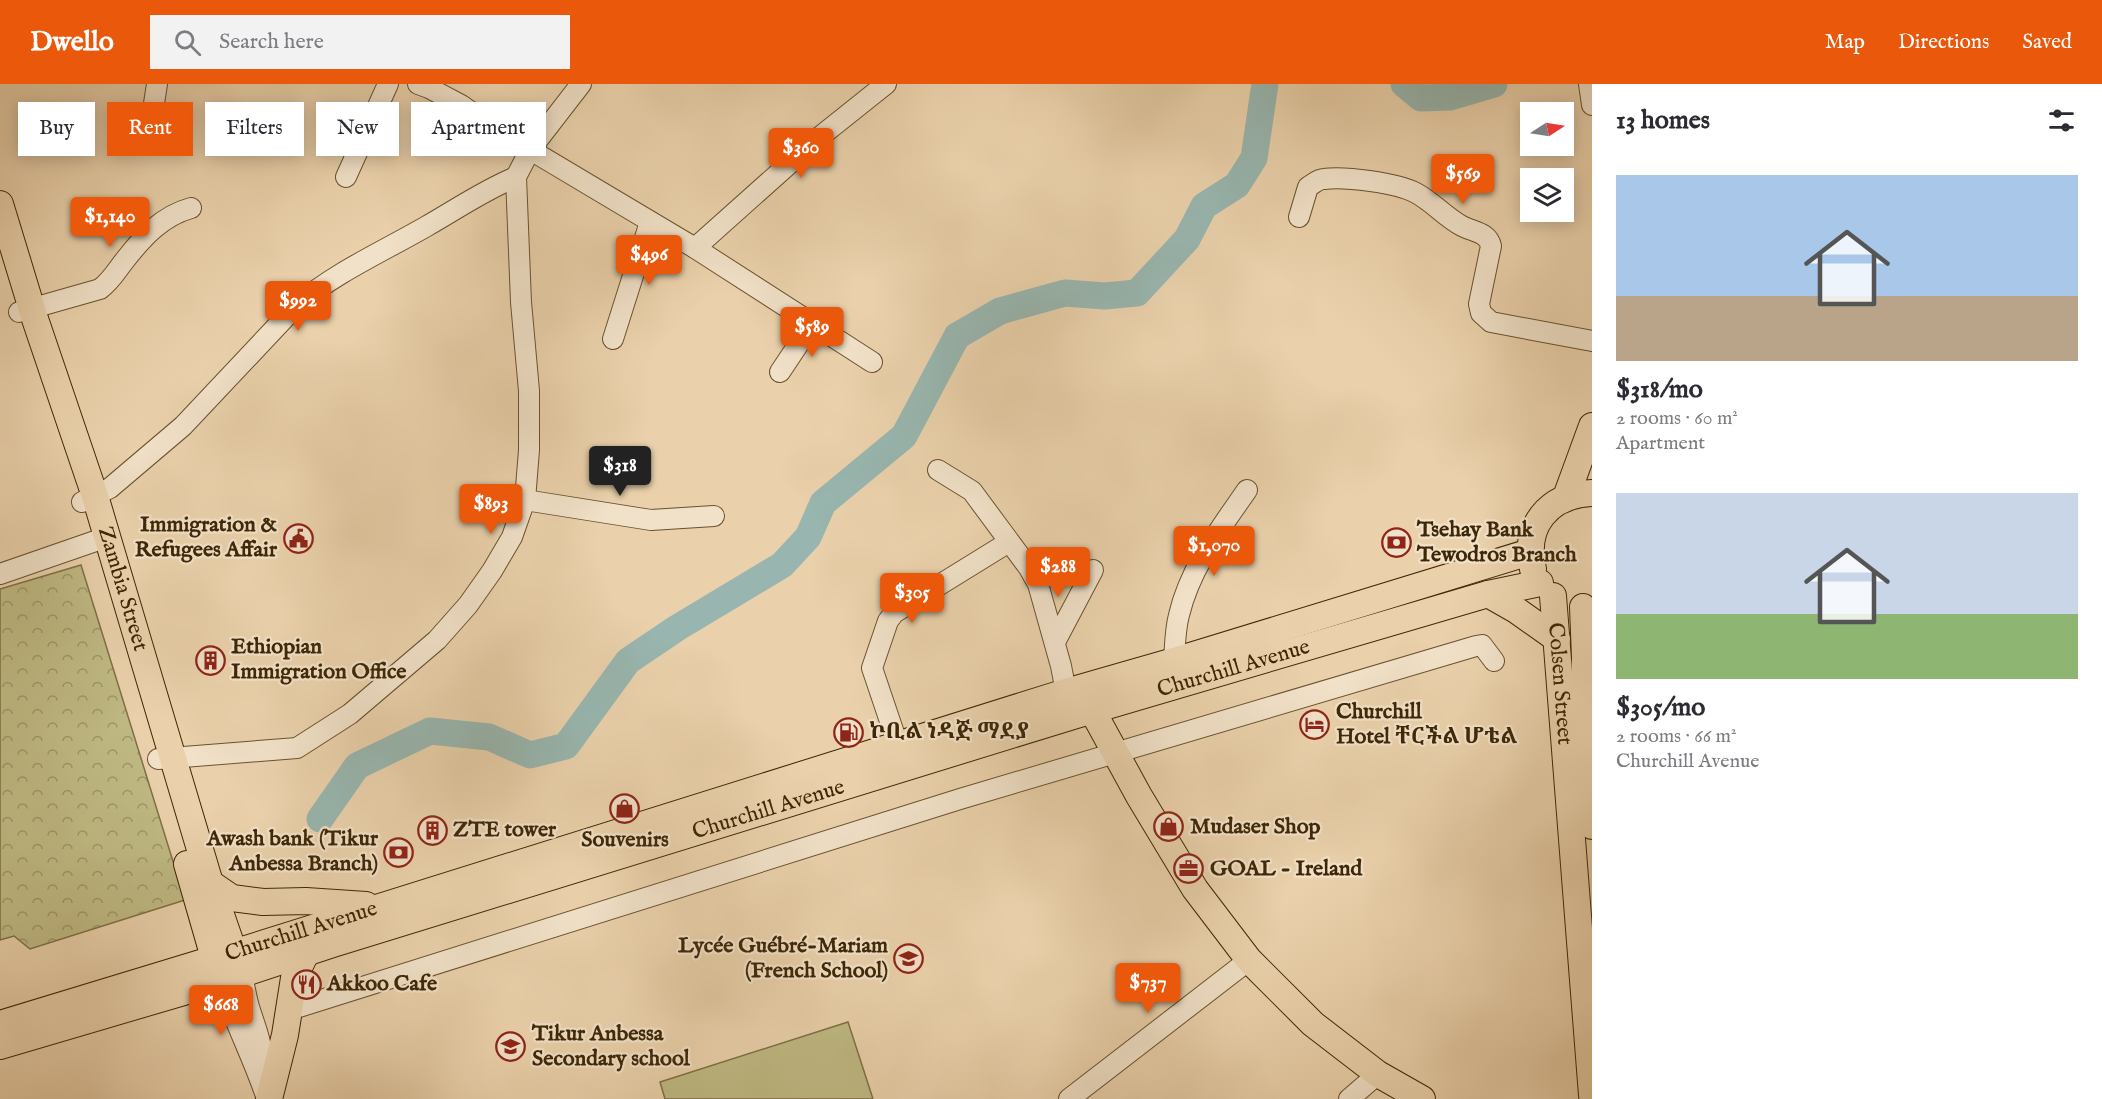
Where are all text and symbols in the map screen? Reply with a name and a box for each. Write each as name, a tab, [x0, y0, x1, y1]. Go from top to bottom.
search box	[150, 15, 570, 69]
text: Dwello	[30, 25, 114, 60]
icon: search	[171, 26, 204, 59]
text: Search here	[219, 28, 324, 56]
text: Map	[1825, 29, 1865, 56]
text: Directions	[1898, 29, 1989, 56]
text: Saved	[2022, 29, 2072, 56]
chip: Buy	[18, 102, 95, 156]
chip: Rent	[107, 102, 193, 156]
chip: Filters	[205, 102, 304, 156]
chip: New	[316, 102, 399, 156]
chip: Apartment	[411, 102, 546, 156]
north arrow	[1520, 102, 1574, 156]
map controls	[1520, 102, 1574, 222]
text: 13 homes	[1616, 104, 1710, 137]
icon: filters	[2045, 104, 2078, 137]
pin: $360	[765, 128, 837, 179]
text: $360	[783, 135, 819, 160]
pin: $569	[1427, 154, 1499, 205]
text: $569	[1445, 161, 1481, 186]
button: layers	[1520, 168, 1574, 222]
pin: $1,140	[61, 197, 159, 248]
text: $1,140	[85, 204, 135, 229]
icon: home	[1793, 214, 1901, 322]
pin: $496	[613, 235, 685, 286]
text: $496	[630, 242, 668, 267]
pin: $992	[262, 281, 334, 332]
text: $992	[279, 288, 317, 313]
pin: $589	[776, 307, 848, 358]
text: $589	[795, 314, 829, 339]
text: $318/mo	[1616, 373, 1703, 406]
text: 2 rooms · 60 m²	[1616, 406, 1738, 431]
text: Apartment	[1616, 431, 1705, 456]
pin: $318	[584, 446, 656, 497]
text: $318	[603, 453, 637, 478]
pin: $893	[455, 484, 527, 535]
text: $893	[473, 491, 509, 516]
place label: Immigration & Refugees Affair	[135, 511, 278, 564]
place label: Tsehay Bank Tewodros Branch	[1416, 516, 1577, 569]
public building icon: Immigration & Refugees Affair	[282, 522, 314, 554]
street label: Zambia Street	[91, 523, 154, 655]
pin: $1,070	[1165, 526, 1263, 577]
bank icon: Tsehay Bank Tewodros Branch	[1380, 527, 1412, 559]
icon: home	[1793, 532, 1901, 640]
text: $1,070	[1188, 533, 1240, 558]
pin: $288	[1022, 547, 1094, 598]
text: $288	[1040, 554, 1076, 579]
pin: $305	[876, 573, 948, 624]
text: $305	[894, 580, 930, 605]
street label: Colsen Street	[1541, 622, 1579, 746]
place label: Ethiopian Immigration Office	[231, 633, 406, 686]
street label: Churchill Avenue	[1154, 633, 1313, 704]
building icon: Ethiopian Immigration Office	[194, 644, 226, 676]
text: $305/mo	[1616, 691, 1705, 724]
place label: Churchill Hotel ቸርችል ሆቴል	[1336, 698, 1517, 751]
hotel icon: Churchill Hotel ቸርችል ሆቴል	[1299, 709, 1331, 741]
fuel station icon: ኮቢል ነዳጅ ማደያ	[832, 716, 864, 748]
place label: ኮቢል ነዳጅ ማደያ	[869, 718, 1029, 746]
text: 2 rooms · 66 m²	[1616, 724, 1737, 749]
text: Churchill Avenue	[1616, 749, 1760, 774]
street label: Churchill Avenue	[689, 773, 848, 846]
shop icon: Souvenirs	[609, 792, 641, 824]
shop icon: Mudaser Shop	[1153, 811, 1185, 843]
place label: Mudaser Shop	[1190, 813, 1321, 841]
building icon: ZTE tower	[416, 814, 448, 846]
place label: ZTE tower	[453, 816, 557, 844]
place label: Awash bank (Tikur Anbessa Branch)	[206, 825, 379, 878]
place label: Souvenirs	[581, 826, 669, 854]
bank icon: Awash bank (Tikur Anbessa Branch)	[383, 836, 415, 868]
office icon: GOAL - Ireland	[1173, 853, 1205, 885]
place label: GOAL - Ireland	[1210, 855, 1363, 883]
street label: Churchill Avenue	[222, 895, 381, 969]
place label: Lycée Guébré-Mariam (French School)	[678, 932, 888, 985]
school or university icon: Lycée Guébré-Mariam (French School)	[893, 943, 925, 975]
pin: $737	[1112, 963, 1184, 1014]
restaurant icon: Akkoo Cafe	[290, 968, 322, 1000]
place label: Akkoo Cafe	[326, 970, 437, 998]
text: $737	[1129, 970, 1167, 995]
pin: $668	[185, 985, 257, 1036]
text: $668	[203, 992, 239, 1017]
place label: Tikur Anbessa Secondary school	[531, 1020, 691, 1073]
school or university icon: Tikur Anbessa Secondary school	[495, 1031, 527, 1063]

